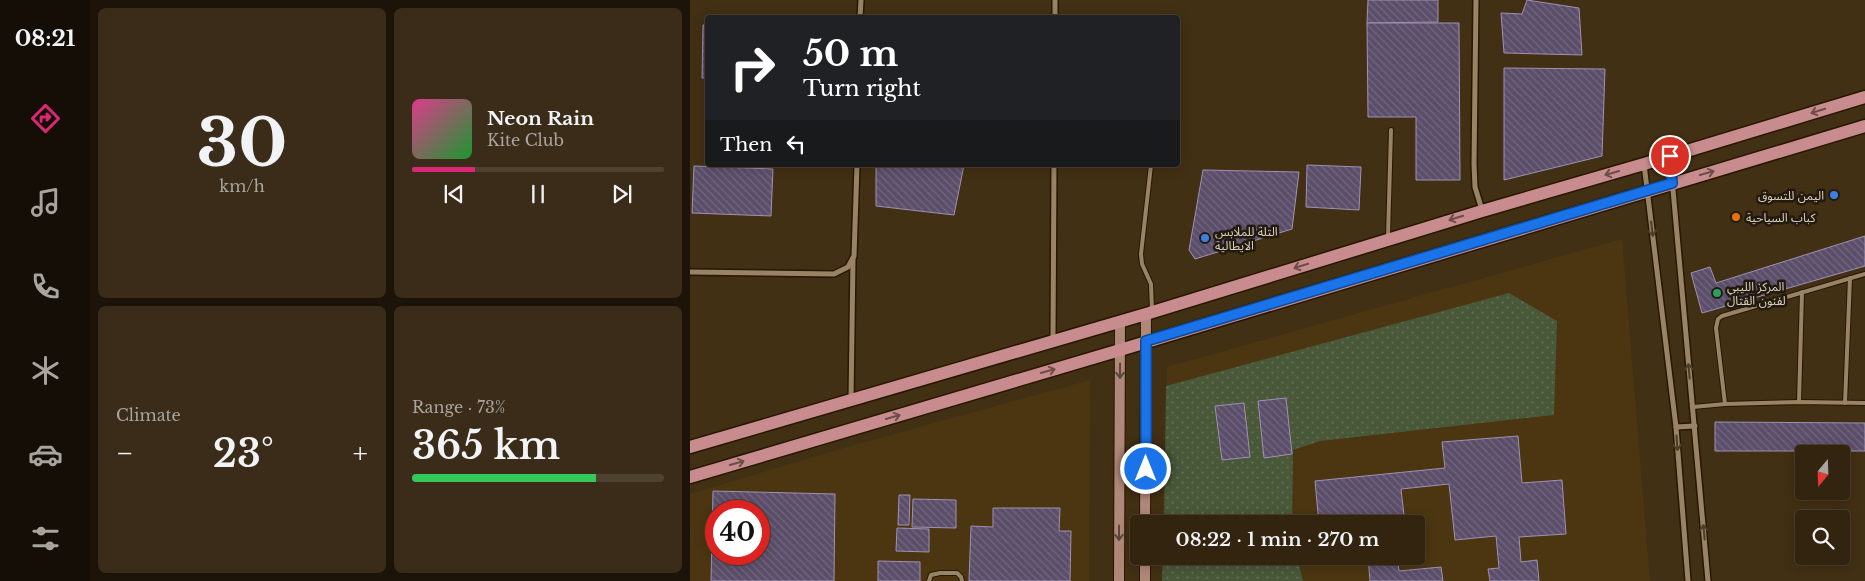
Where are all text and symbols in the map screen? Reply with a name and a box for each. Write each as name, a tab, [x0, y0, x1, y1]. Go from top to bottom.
text: 08:21	[15, 25, 75, 52]
text: 50 m	[803, 32, 898, 75]
icon: right	[720, 35, 785, 100]
text: Turn right	[803, 75, 921, 102]
icon: directions	[28, 101, 63, 136]
text: 30	[197, 103, 287, 184]
one-way arrow	[1811, 106, 1827, 116]
text: Neon Rain	[487, 107, 594, 130]
text: Kite Club	[487, 130, 564, 150]
icon: left	[782, 130, 810, 158]
text: Then	[720, 133, 772, 156]
pin	[1649, 135, 1691, 177]
icon: arrive	[1656, 142, 1684, 170]
one-way arrow	[1698, 167, 1714, 177]
one-way arrow	[1605, 168, 1621, 178]
text: km/h	[219, 176, 265, 196]
icon: previous	[440, 180, 468, 208]
icon: pause	[524, 180, 552, 208]
icon: next	[608, 180, 636, 208]
icon: music	[28, 185, 63, 220]
place label: اليمن للتسوق	[1758, 188, 1824, 203]
marker: اليمن للتسوق	[1828, 189, 1840, 201]
place label: كباب السياحية	[1746, 210, 1816, 225]
marker: كباب السياحية	[1730, 211, 1742, 223]
one-way arrow	[1449, 214, 1465, 224]
one-way arrow	[1647, 221, 1657, 237]
place label: التلة للملابس الايطالية	[1215, 224, 1278, 253]
marker: التلة للملابس الايطالية	[1199, 232, 1211, 244]
one-way arrow	[1294, 262, 1310, 272]
icon: phone	[28, 269, 63, 304]
place label: المركز الليبي لفنون القتال	[1727, 279, 1786, 308]
marker: المركز الليبي لفنون القتال	[1711, 287, 1723, 299]
icon: climate	[28, 353, 63, 388]
one-way arrow	[1115, 362, 1125, 379]
one-way arrow	[1685, 363, 1694, 379]
one-way arrow	[1040, 366, 1056, 376]
text: Range · 73%	[412, 397, 506, 417]
text: Climate	[116, 405, 181, 425]
one-way arrow	[884, 412, 900, 422]
text: 365 km	[412, 422, 560, 469]
text: 23°	[213, 430, 274, 477]
one-way arrow	[1672, 435, 1682, 451]
text: −	[116, 436, 134, 471]
text: +	[353, 436, 368, 471]
icon: car	[28, 437, 63, 472]
position arrow	[1119, 442, 1171, 494]
north arrow	[1795, 445, 1850, 500]
map controls	[1795, 445, 1850, 565]
one-way arrow	[728, 458, 744, 468]
speed limit sign: 40	[705, 500, 770, 565]
button: search	[1795, 510, 1850, 565]
icon: filters	[28, 521, 63, 556]
one-way arrow	[1114, 525, 1124, 541]
one-way arrow	[1699, 525, 1709, 541]
text: 08:22 · 1 min · 270 m	[1176, 528, 1379, 551]

